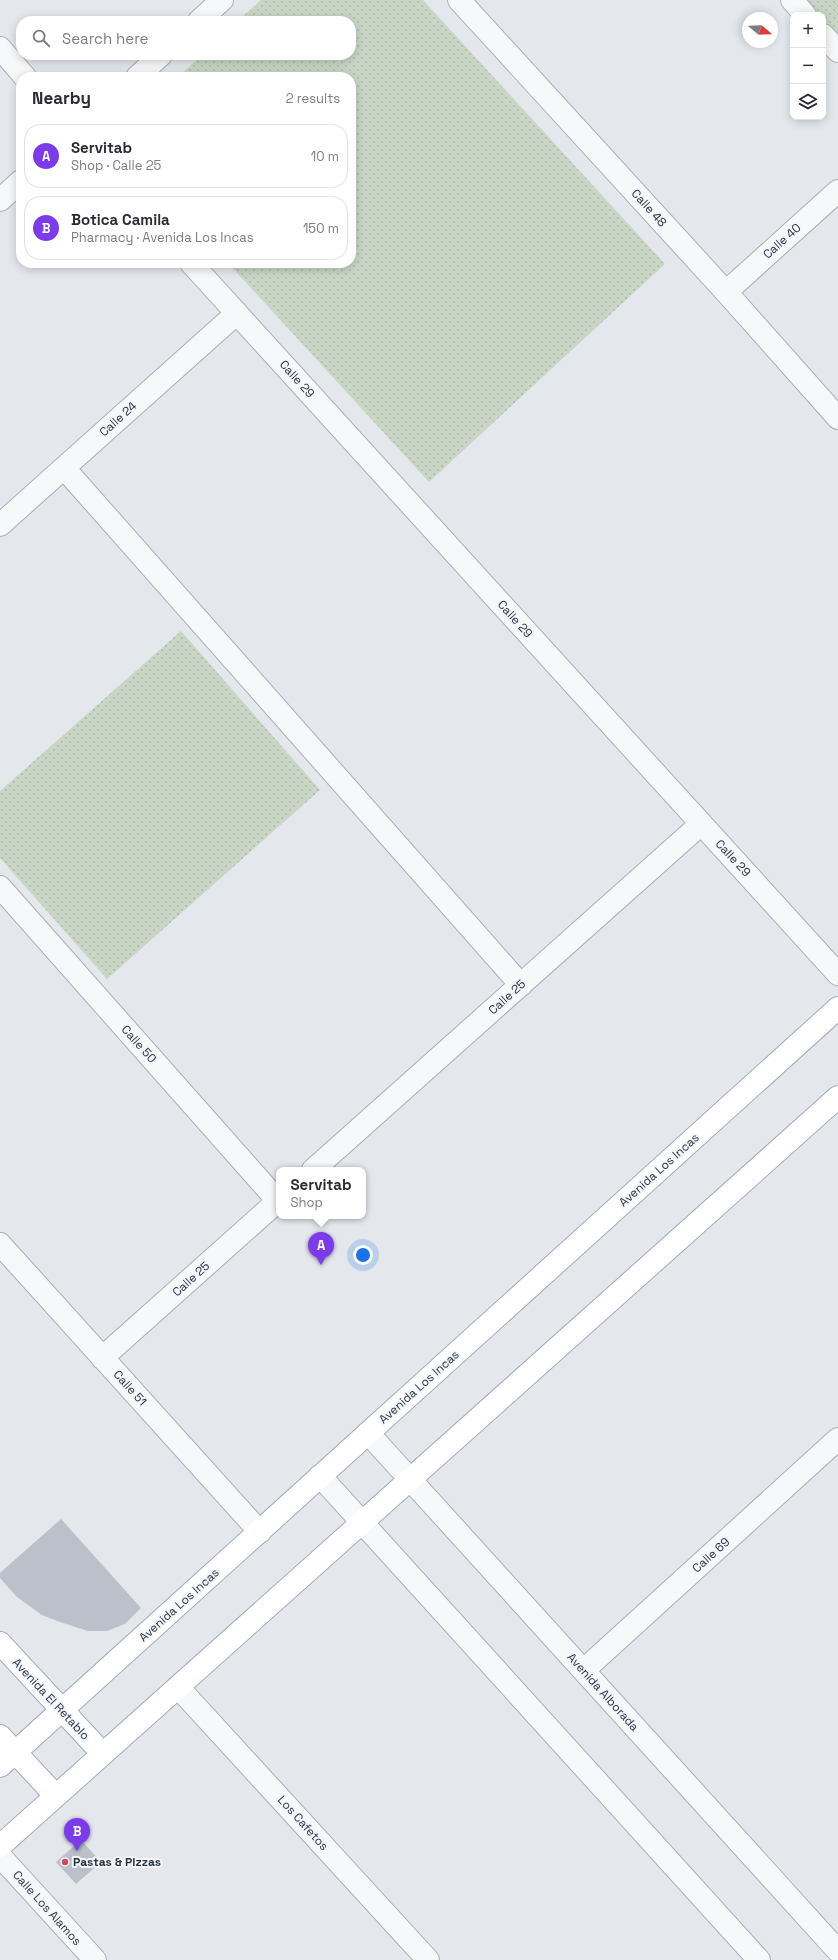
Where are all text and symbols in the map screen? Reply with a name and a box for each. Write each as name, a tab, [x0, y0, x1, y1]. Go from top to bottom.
north arrow	[742, 12, 778, 48]
map controls	[790, 12, 826, 120]
button: +	[790, 12, 826, 48]
search box	[16, 16, 356, 60]
icon: search	[30, 27, 52, 49]
text: Search here	[62, 29, 148, 48]
button: −	[790, 48, 826, 84]
button: layers	[790, 84, 826, 120]
text: Nearby	[32, 87, 91, 109]
text: 2 results	[286, 90, 340, 107]
text: Servitab	[71, 138, 132, 157]
text: A	[42, 148, 50, 165]
text: 10 m	[311, 148, 339, 165]
text: Shop · Calle 25	[71, 157, 161, 174]
street label: Calle 48	[628, 186, 670, 230]
text: Botica Camila	[71, 210, 170, 229]
text: B	[42, 220, 50, 237]
text: 150 m	[303, 220, 339, 237]
street label: Calle 40	[760, 220, 804, 262]
text: Pharmacy · Avenida Los Incas	[71, 229, 254, 246]
street label: Calle 29	[276, 357, 318, 401]
street label: Calle 24	[96, 398, 140, 440]
street label: Calle 29	[494, 597, 536, 641]
street label: Calle 29	[712, 836, 754, 880]
street label: Calle 25	[485, 976, 529, 1018]
street label: Calle 50	[118, 1022, 160, 1066]
street label: Avenida Los Incas	[616, 1130, 702, 1210]
popup	[276, 1167, 366, 1219]
text: Servitab	[291, 1175, 351, 1194]
text: Shop	[291, 1194, 323, 1211]
pin: A	[308, 1232, 334, 1265]
your location	[353, 1245, 373, 1265]
street label: Calle 25	[169, 1258, 213, 1300]
street label: Avenida Los Incas	[376, 1347, 462, 1427]
street label: Calle 51	[110, 1367, 150, 1409]
street label: Calle 69	[689, 1534, 733, 1576]
street label: Avenida Los Incas	[136, 1565, 222, 1645]
street label: Avenida Alborada	[564, 1650, 642, 1735]
street label: Avenida El Retablo	[9, 1655, 93, 1743]
street label: Los Cafetos	[274, 1792, 332, 1854]
pin: B	[64, 1818, 90, 1851]
place label: Pastas & Pizzas	[73, 1854, 161, 1870]
marker: Pastas & Pizzas	[60, 1857, 70, 1867]
street label: Calle Los Alamos	[9, 1867, 85, 1949]

